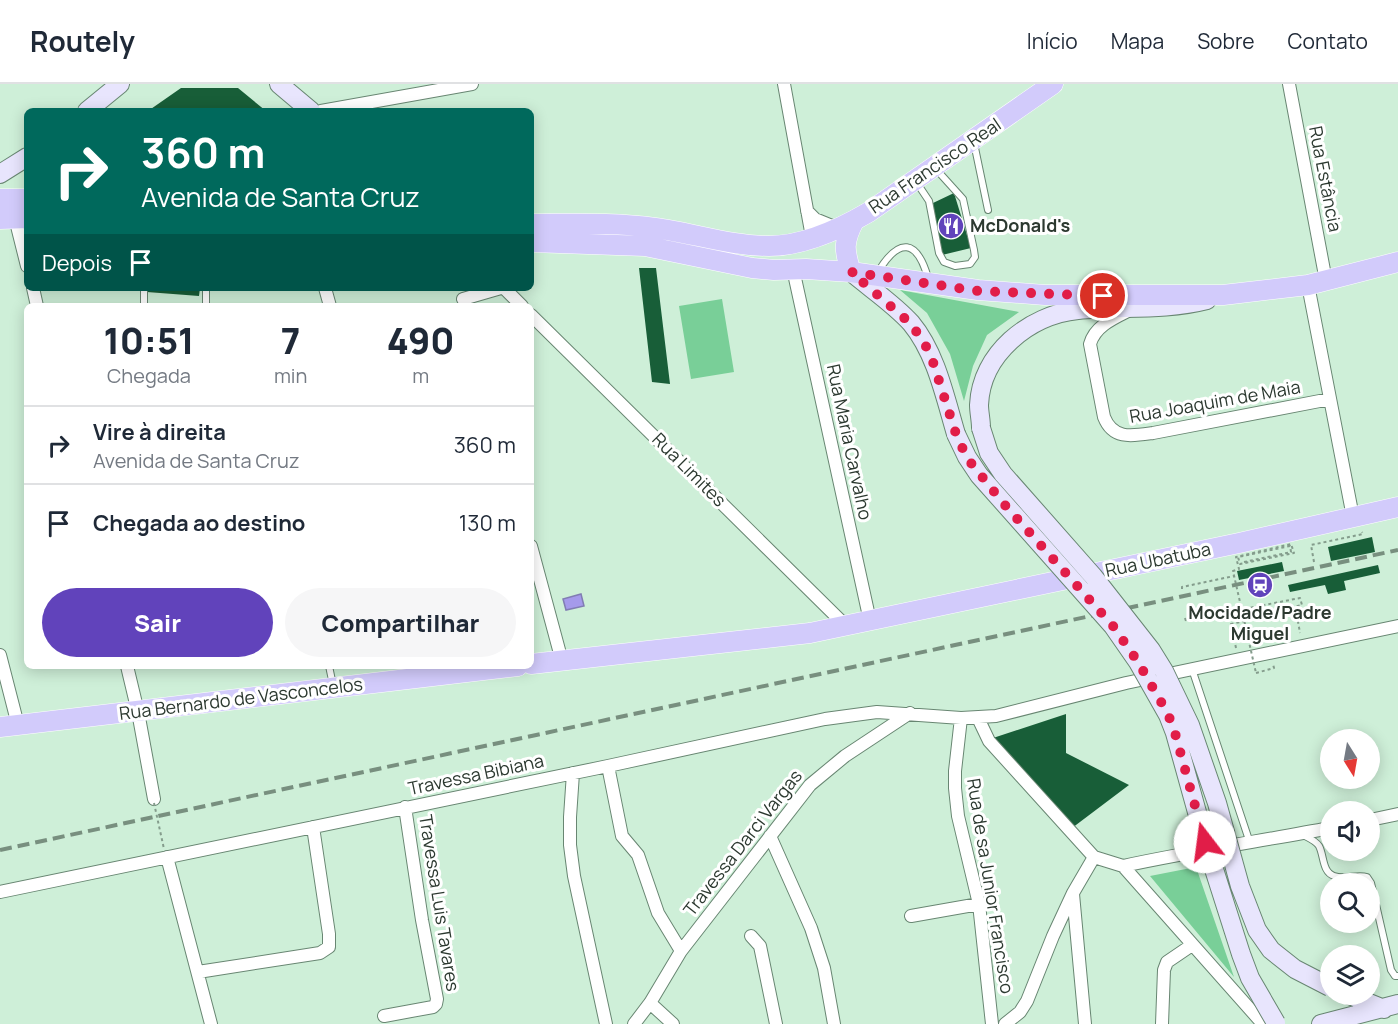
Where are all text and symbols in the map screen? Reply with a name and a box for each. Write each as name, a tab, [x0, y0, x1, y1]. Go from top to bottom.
text: Routely	[30, 22, 135, 60]
text: Início	[1027, 27, 1078, 55]
text: Mapa	[1111, 27, 1164, 55]
text: Sobre	[1197, 27, 1255, 55]
text: Contato	[1288, 27, 1368, 55]
street label: Rua Francisco Real	[864, 112, 1005, 218]
text: 360 m	[141, 123, 265, 181]
street label: Rua Estância	[1304, 124, 1348, 234]
icon: right	[42, 132, 120, 210]
text: Avenida de Santa Cruz	[141, 178, 420, 215]
restaurant icon: McDonald's	[936, 211, 966, 241]
place label: McDonald's	[970, 213, 1071, 237]
icon: arrive	[124, 246, 157, 279]
text: Depois	[42, 248, 112, 278]
pin	[1077, 270, 1128, 321]
icon: arrive	[1086, 279, 1119, 312]
text: 10:51	[103, 316, 194, 365]
text: 7	[281, 316, 300, 365]
text: 490	[387, 316, 455, 365]
text: Chegada	[107, 362, 191, 389]
text: min	[274, 362, 307, 389]
text: m	[412, 362, 429, 389]
street label: Rua Maria Carvalho	[822, 362, 878, 522]
street label: Rua Joaquim de Maia	[1127, 374, 1302, 428]
text: Vire à direita	[93, 417, 226, 447]
street label: Rua Limites	[648, 427, 732, 511]
icon: right	[42, 429, 75, 462]
text: 360 m	[454, 430, 516, 460]
text: Avenida de Santa Cruz	[93, 447, 300, 474]
icon: arrive	[42, 507, 75, 540]
text: Chegada ao destino	[93, 508, 305, 538]
text: 130 m	[459, 508, 516, 538]
street label: Rua Ubatuba	[1103, 536, 1213, 582]
station icon: Mocidade/Padre Miguel	[1245, 570, 1275, 600]
button: Sair	[42, 588, 273, 657]
button: Compartilhar	[285, 588, 516, 657]
place label: Mocidade/Padre Miguel	[1188, 600, 1332, 645]
street label: Rua Bernardo de Vasconcelos	[118, 671, 364, 725]
north arrow	[1320, 729, 1380, 789]
map controls	[1320, 729, 1380, 1005]
street label: Travessa Bibiana	[406, 748, 546, 800]
street label: Travessa Darci Vargas	[677, 764, 807, 921]
street label: Rua de sa Junior Francisco	[962, 776, 1020, 995]
button: sound	[1320, 801, 1380, 861]
position arrow	[1173, 810, 1237, 874]
street label: Travessa Luis Tavares	[414, 813, 466, 993]
button: search	[1320, 873, 1380, 933]
button: layers	[1320, 945, 1380, 1005]

